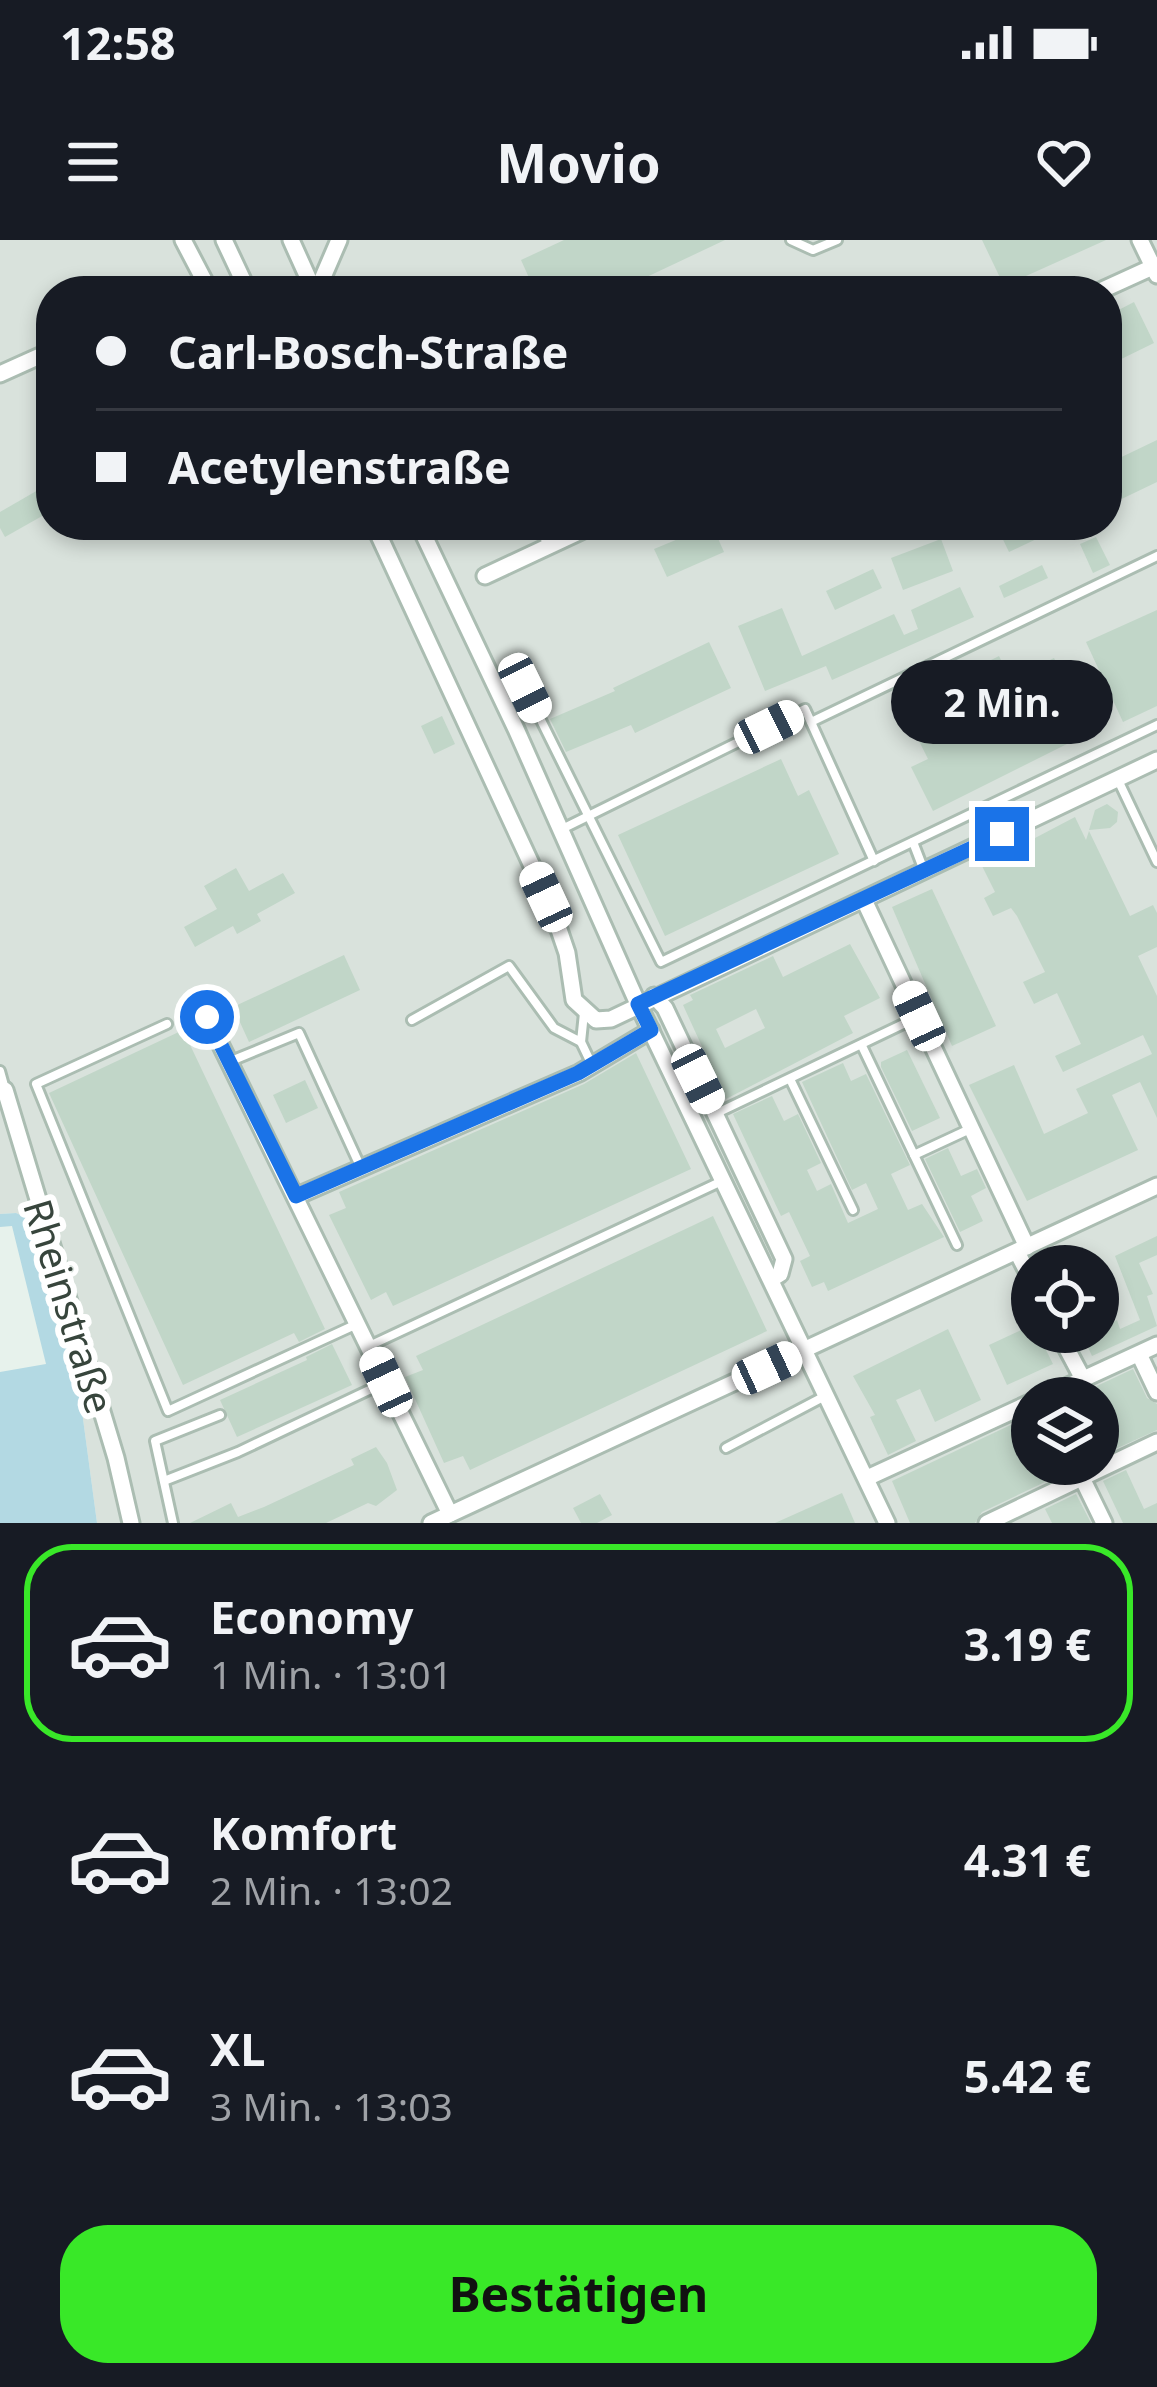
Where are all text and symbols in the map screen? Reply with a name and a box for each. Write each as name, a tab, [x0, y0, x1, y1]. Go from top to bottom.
text: 12:58	[60, 12, 176, 73]
text: Movio	[496, 125, 661, 199]
icon: menu	[60, 129, 126, 195]
icon: heart	[1031, 129, 1097, 195]
text: Carl-Bosch-Straße	[168, 321, 568, 382]
text: Acetylenstraße	[168, 436, 511, 497]
car	[493, 648, 557, 728]
callout: 2 Min.	[891, 660, 1113, 744]
text: 2 Min.	[943, 675, 1061, 728]
car	[729, 695, 809, 759]
route end	[975, 807, 1029, 861]
car	[514, 857, 578, 937]
car	[887, 976, 951, 1056]
route start	[180, 990, 234, 1044]
car	[666, 1039, 730, 1119]
street label: Rheinstraße	[12, 1193, 128, 1419]
map controls	[1011, 1245, 1119, 1485]
button: locate	[1011, 1245, 1119, 1353]
car	[727, 1336, 807, 1400]
car	[354, 1342, 418, 1422]
button: layers	[1011, 1377, 1119, 1485]
text: Economy	[210, 1586, 414, 1647]
icon: car	[66, 1589, 174, 1697]
text: 3.19 €	[964, 1613, 1091, 1674]
text: 1 Min. · 13:01	[210, 1647, 453, 1700]
text: Komfort	[210, 1802, 397, 1863]
icon: car	[66, 1805, 174, 1913]
text: 4.31 €	[964, 1829, 1091, 1890]
text: 2 Min. · 13:02	[210, 1863, 453, 1916]
text: XL	[210, 2018, 265, 2079]
icon: car	[66, 2021, 174, 2129]
text: 5.42 €	[964, 2045, 1091, 2106]
text: 3 Min. · 13:03	[210, 2079, 453, 2132]
button: Bestätigen	[60, 2225, 1097, 2363]

